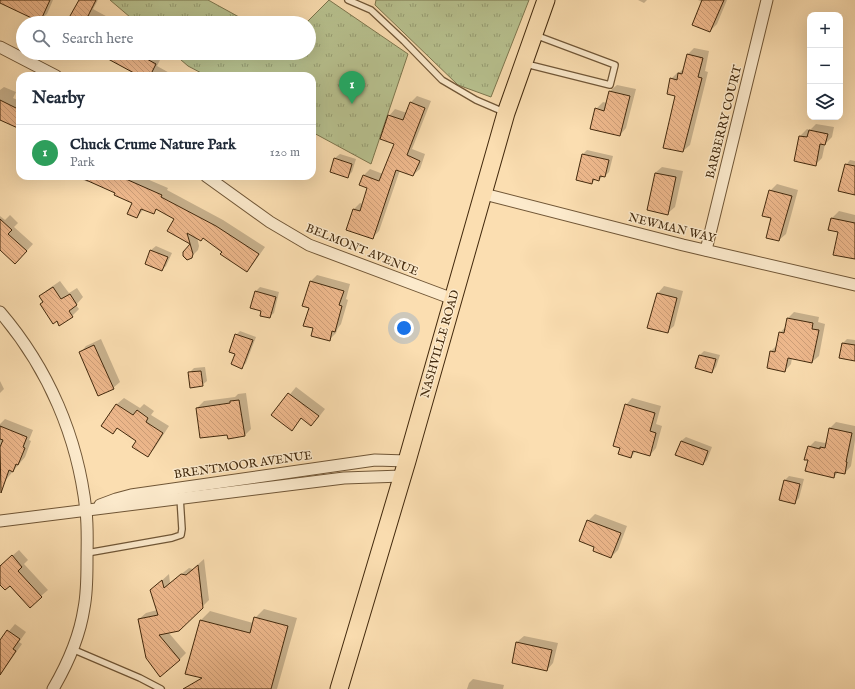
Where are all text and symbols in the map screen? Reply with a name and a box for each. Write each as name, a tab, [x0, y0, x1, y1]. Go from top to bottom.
map controls	[807, 12, 843, 120]
button: +	[807, 12, 843, 48]
search box	[16, 16, 316, 60]
icon: search	[30, 27, 52, 49]
text: Search here	[62, 29, 133, 48]
button: −	[807, 48, 843, 84]
street label: BARBERRY COURT	[703, 63, 745, 180]
pin: 1	[339, 71, 365, 104]
button: layers	[807, 84, 843, 120]
text: Nearby	[32, 88, 85, 109]
text: Chuck Crume Nature Park	[70, 135, 236, 154]
text: 1	[43, 144, 47, 161]
text: 120 m	[270, 144, 300, 161]
text: Park	[70, 154, 95, 171]
street label: NEWMAN WAY	[627, 210, 718, 246]
street label: BELMONT AVENUE	[304, 221, 420, 279]
street label: NASHVILLE ROAD	[417, 288, 463, 400]
your location	[394, 318, 414, 338]
street label: BRENTMOOR AVENUE	[173, 448, 313, 482]

